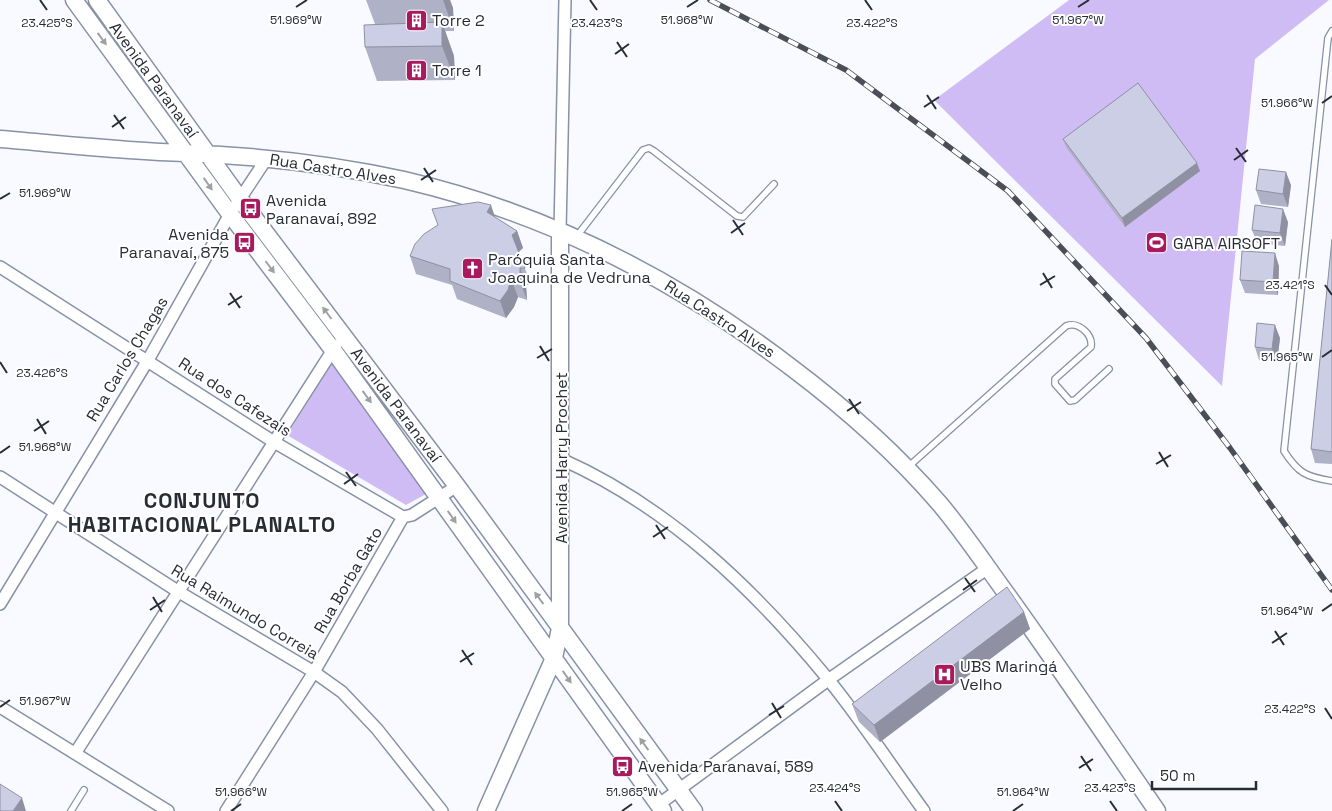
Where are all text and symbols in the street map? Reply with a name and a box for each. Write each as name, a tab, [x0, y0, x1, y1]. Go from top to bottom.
building icon: Torre 2	[404, 8, 428, 32]
place label: Torre 2	[432, 10, 485, 31]
text: 51.969°W	[270, 12, 323, 28]
text: 51.968°W	[661, 12, 714, 28]
text: 51.967°W	[1052, 12, 1104, 28]
text: 23.425°S	[21, 15, 73, 31]
text: 23.423°S	[571, 15, 623, 31]
text: 23.422°S	[846, 15, 898, 31]
street label: Avenida Paranavaí	[105, 18, 203, 142]
one-way arrow	[97, 32, 108, 45]
building icon: Torre 1	[404, 58, 428, 82]
place label: Torre 1	[432, 60, 482, 81]
text: 51.966°W	[1261, 95, 1314, 111]
street label: Rua Castro Alves	[268, 149, 398, 189]
one-way arrow	[203, 177, 213, 191]
text: 51.969°W	[19, 185, 72, 201]
place label: Avenida Paranavaí, 892	[266, 190, 377, 229]
bus stop icon: Avenida Paranavaí, 892	[238, 197, 262, 221]
place label: Avenida Paranavaí, 875	[119, 224, 229, 263]
bus stop icon: Avenida Paranavaí, 875	[233, 231, 257, 255]
sports icon: GARA AIRSOFT	[1145, 231, 1169, 255]
place label: GARA AIRSOFT	[1173, 233, 1280, 254]
place label: Paróquia Santa Joaquina de Vedruna	[488, 249, 651, 288]
church icon: Paróquia Santa Joaquina de Vedruna	[460, 256, 484, 280]
one-way arrow	[264, 260, 275, 273]
street label: Rua Castro Alves	[661, 275, 779, 363]
text: 23.421°S	[1265, 277, 1315, 293]
street label: Rua Carlos Chagas	[81, 293, 173, 425]
one-way arrow	[322, 306, 332, 320]
street label: Avenida Paranavaí	[346, 343, 446, 467]
text: 51.965°W	[1261, 349, 1314, 365]
street label: Rua dos Cafezais	[175, 353, 295, 441]
text: 23.426°S	[16, 365, 68, 381]
street label: Avenida Harry Prochet	[551, 372, 572, 544]
one-way arrow	[361, 391, 371, 404]
text: 51.968°W	[19, 439, 72, 455]
district label: CONJUNTO HABITACIONAL PLANALTO	[68, 487, 336, 538]
one-way arrow	[447, 510, 457, 524]
street label: Rua Borba Gato	[309, 523, 387, 637]
street label: Rua Raimundo Correia	[167, 560, 323, 664]
one-way arrow	[534, 591, 544, 605]
text: 51.964°W	[1261, 603, 1314, 619]
place label: UBS Maringá Velho	[960, 656, 1057, 695]
hospital icon: UBS Maringá Velho	[932, 663, 956, 687]
one-way arrow	[562, 670, 572, 684]
text: 51.967°W	[19, 693, 71, 709]
text: 23.422°S	[1264, 701, 1316, 717]
one-way arrow	[639, 737, 649, 751]
bus stop icon: Avenida Paranavaí, 589	[610, 754, 634, 778]
place label: Avenida Paranavaí, 589	[638, 756, 814, 777]
scale bar	[1152, 758, 1256, 790]
text: 50 m	[1160, 766, 1195, 785]
text: 23.424°S	[809, 780, 861, 796]
text: 23.423°S	[1084, 780, 1136, 796]
text: 51.966°W	[215, 784, 268, 800]
text: 51.965°W	[606, 784, 659, 800]
text: 51.964°W	[997, 784, 1050, 800]

